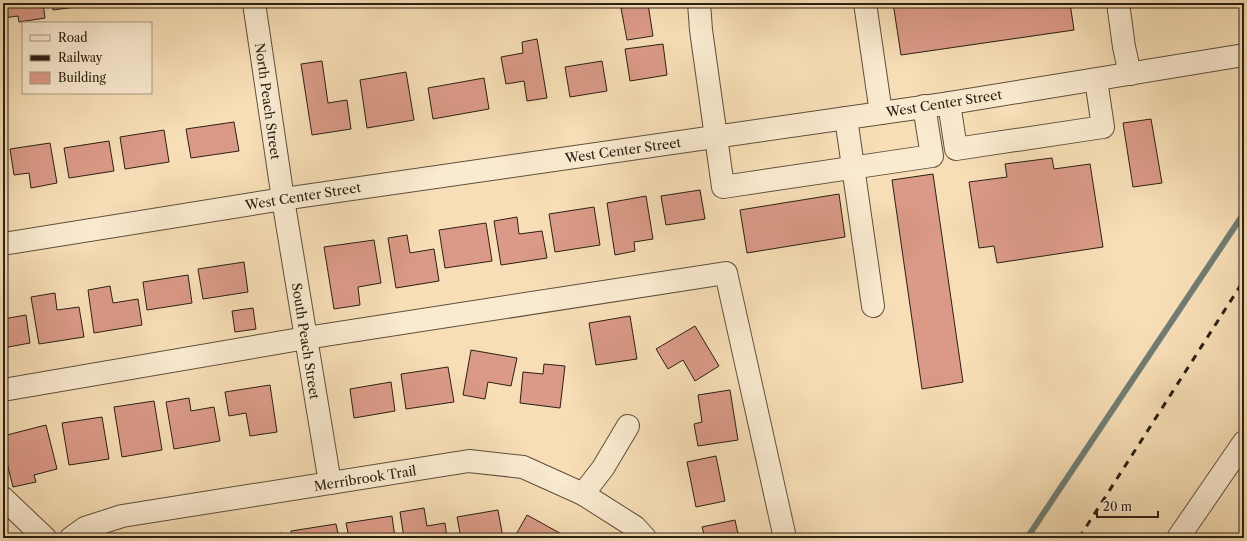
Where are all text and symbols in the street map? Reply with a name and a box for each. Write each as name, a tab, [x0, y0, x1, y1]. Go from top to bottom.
legend	[22, 22, 152, 94]
text: Road	[58, 30, 88, 45]
street label: North Peach Street	[252, 42, 284, 161]
text: Railway	[58, 50, 103, 65]
text: Building	[58, 70, 106, 85]
street label: West Center Street	[884, 86, 1003, 120]
street label: West Center Street	[563, 134, 682, 166]
street label: West Center Street	[243, 179, 362, 213]
street label: South Peach Street	[289, 282, 323, 401]
street label: Merribrook Trail	[313, 462, 418, 494]
scale bar	[1097, 493, 1158, 519]
text: 20 m	[1103, 499, 1132, 514]

